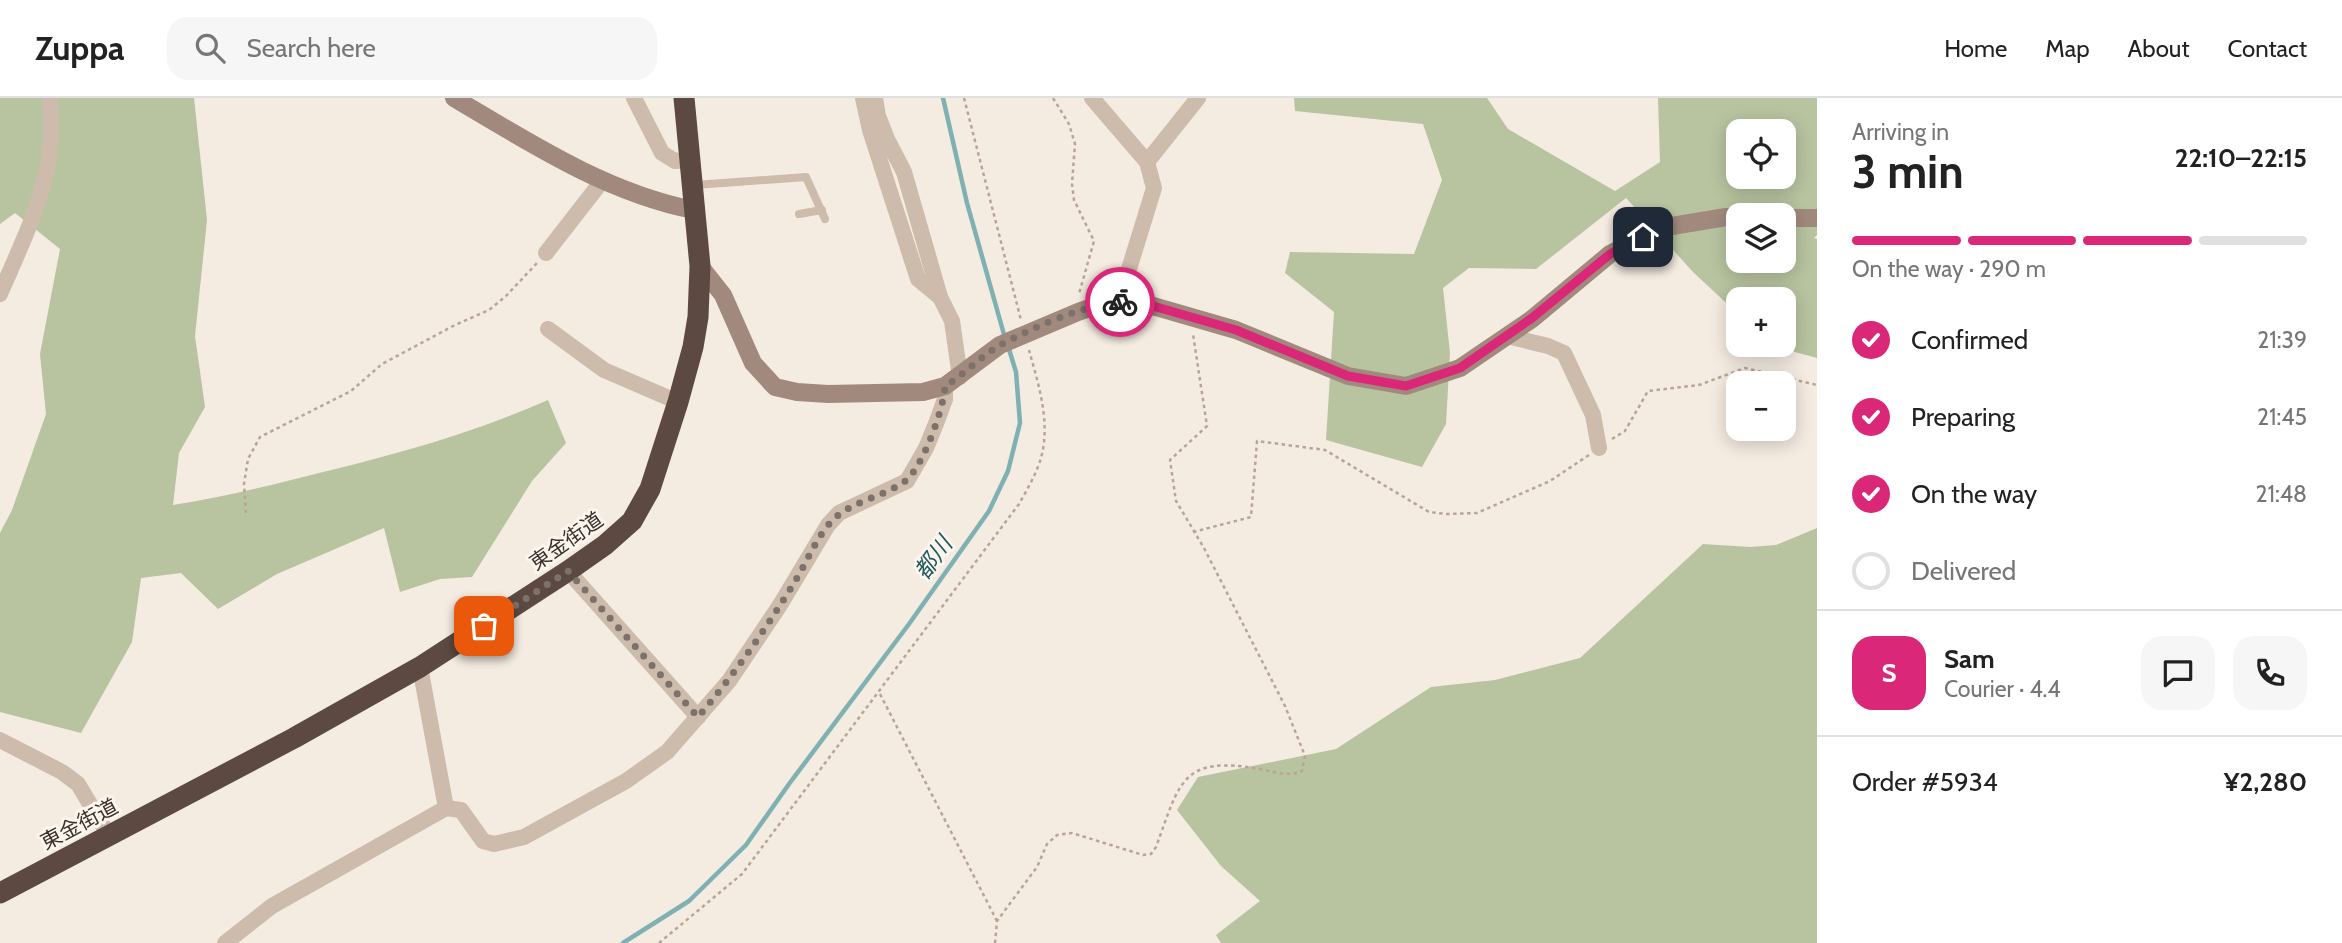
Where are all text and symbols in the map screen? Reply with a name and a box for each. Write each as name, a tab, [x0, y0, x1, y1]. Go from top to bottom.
search box	[167, 17, 657, 80]
text: Zuppa	[35, 28, 125, 68]
icon: search	[191, 29, 229, 67]
text: Search here	[247, 32, 376, 64]
text: Home	[1944, 34, 2007, 63]
text: Map	[2045, 34, 2090, 63]
text: About	[2128, 34, 2190, 63]
text: Contact	[2228, 34, 2307, 63]
text: Arriving in	[1852, 118, 1949, 146]
map controls	[1726, 119, 1796, 441]
button: locate	[1726, 119, 1796, 189]
text: 22:10–22:15	[2175, 142, 2307, 174]
text: 3 min	[1852, 144, 1964, 200]
button: layers	[1726, 203, 1796, 273]
pin	[1613, 207, 1673, 267]
icon: home	[1624, 218, 1662, 256]
text: On the way · 290 m	[1852, 255, 2046, 283]
courier	[1085, 267, 1155, 337]
icon: bike	[1101, 283, 1139, 321]
button: +	[1726, 287, 1796, 357]
icon: check	[1852, 321, 1890, 359]
text: Confirmed	[1911, 324, 2028, 356]
text: 21:39	[2257, 326, 2307, 354]
button: −	[1726, 371, 1796, 441]
icon: check	[1852, 398, 1890, 436]
text: Preparing	[1911, 401, 2015, 433]
text: 21:45	[2257, 403, 2307, 431]
icon: check	[1852, 475, 1890, 513]
text: On the way	[1911, 478, 2037, 510]
text: 21:48	[2255, 480, 2307, 508]
street label: 東金街道	[524, 507, 608, 575]
water label: 都川	[908, 529, 960, 585]
text: Delivered	[1911, 555, 2016, 587]
pin	[454, 596, 514, 656]
icon: bag	[465, 607, 503, 645]
button: chat	[2141, 636, 2215, 710]
button: phone	[2233, 636, 2307, 710]
text: Sam	[1944, 643, 1995, 675]
text: S	[1881, 657, 1897, 689]
text: Courier · 4.4	[1944, 675, 2061, 703]
text: Order #5934	[1852, 766, 1998, 798]
text: ¥2,280	[2224, 766, 2307, 798]
street label: 東金街道	[36, 793, 122, 855]

